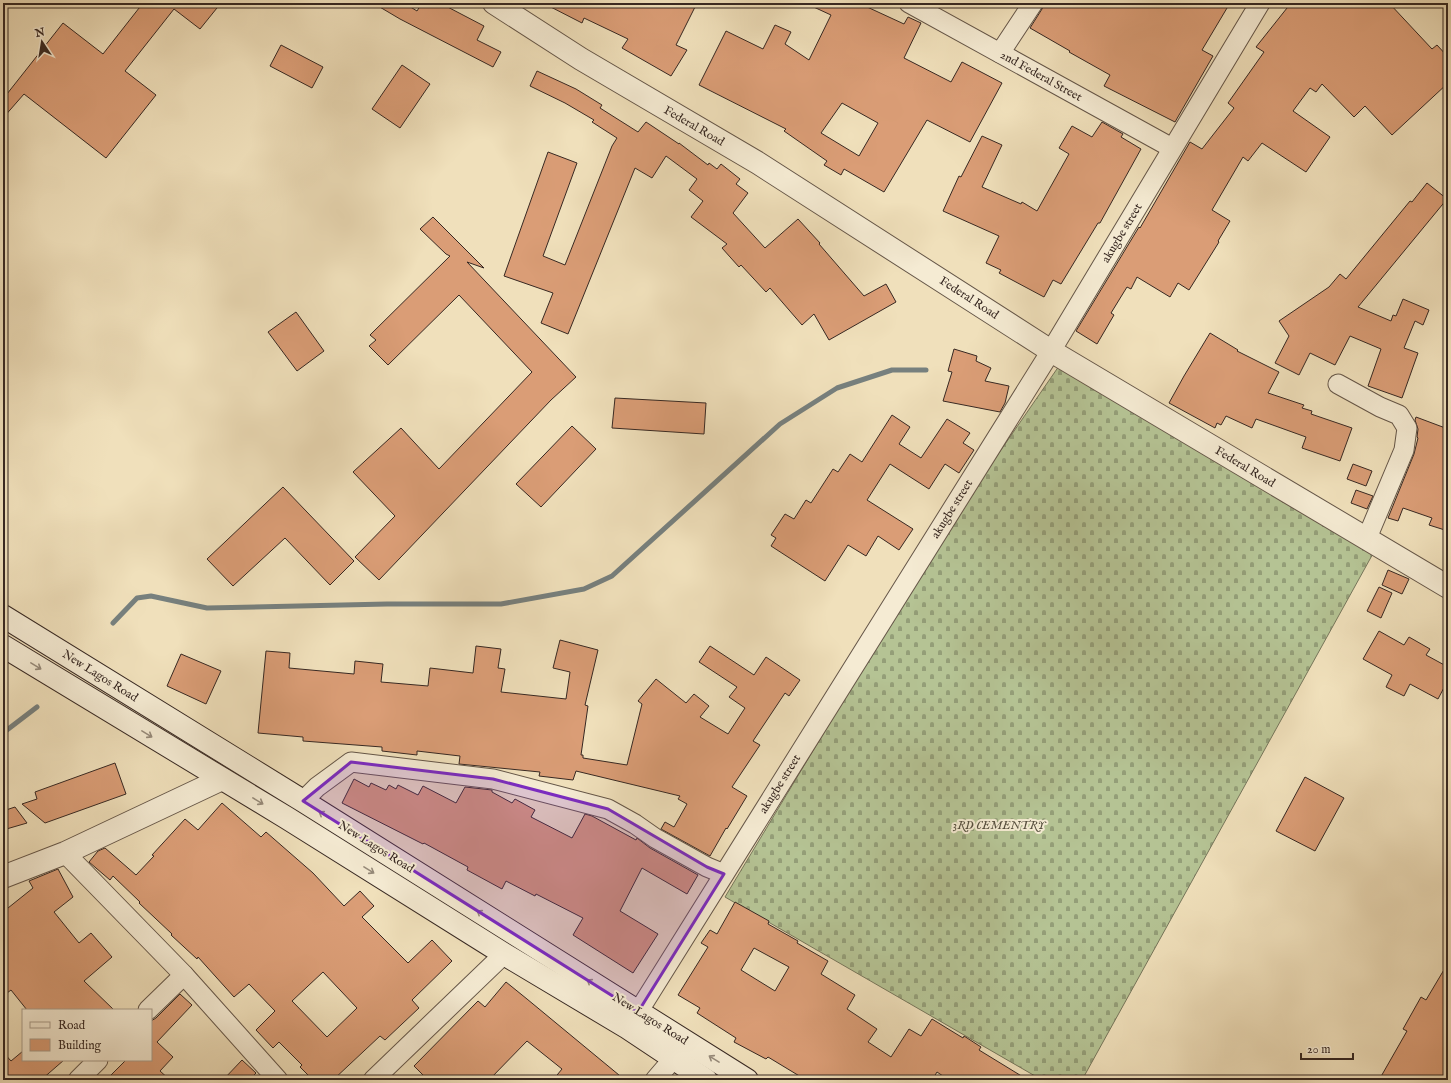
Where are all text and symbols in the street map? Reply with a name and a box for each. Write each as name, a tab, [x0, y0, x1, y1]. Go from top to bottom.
north arrow	[22, 22, 62, 62]
text: N	[33, 25, 47, 41]
street label: 2nd Federal Street	[997, 47, 1085, 105]
street label: Federal Road	[661, 103, 728, 150]
street label: akugbe street	[1098, 201, 1146, 265]
street label: Federal Road	[937, 273, 1002, 323]
street label: Federal Road	[1212, 443, 1278, 491]
street label: akugbe street	[928, 477, 976, 541]
street label: New Lagos Road	[59, 647, 141, 706]
one-way arrow	[30, 662, 41, 670]
one-way arrow	[141, 730, 153, 738]
street label: akugbe street	[756, 752, 804, 816]
one-way arrow	[252, 798, 264, 806]
one-way arrow	[319, 811, 330, 819]
street label: New Lagos Road	[335, 818, 417, 877]
park label: 3RD CEMENTRY	[953, 818, 1046, 833]
one-way arrow	[363, 866, 375, 874]
one-way arrow	[477, 910, 488, 918]
one-way arrow	[587, 979, 598, 987]
street label: New Lagos Road	[609, 990, 691, 1049]
legend	[22, 1009, 152, 1061]
text: Road	[58, 1018, 86, 1033]
scale bar	[1301, 1035, 1353, 1061]
text: Building	[58, 1038, 102, 1053]
text: 20 m	[1307, 1042, 1330, 1057]
one-way arrow	[708, 1055, 720, 1063]

